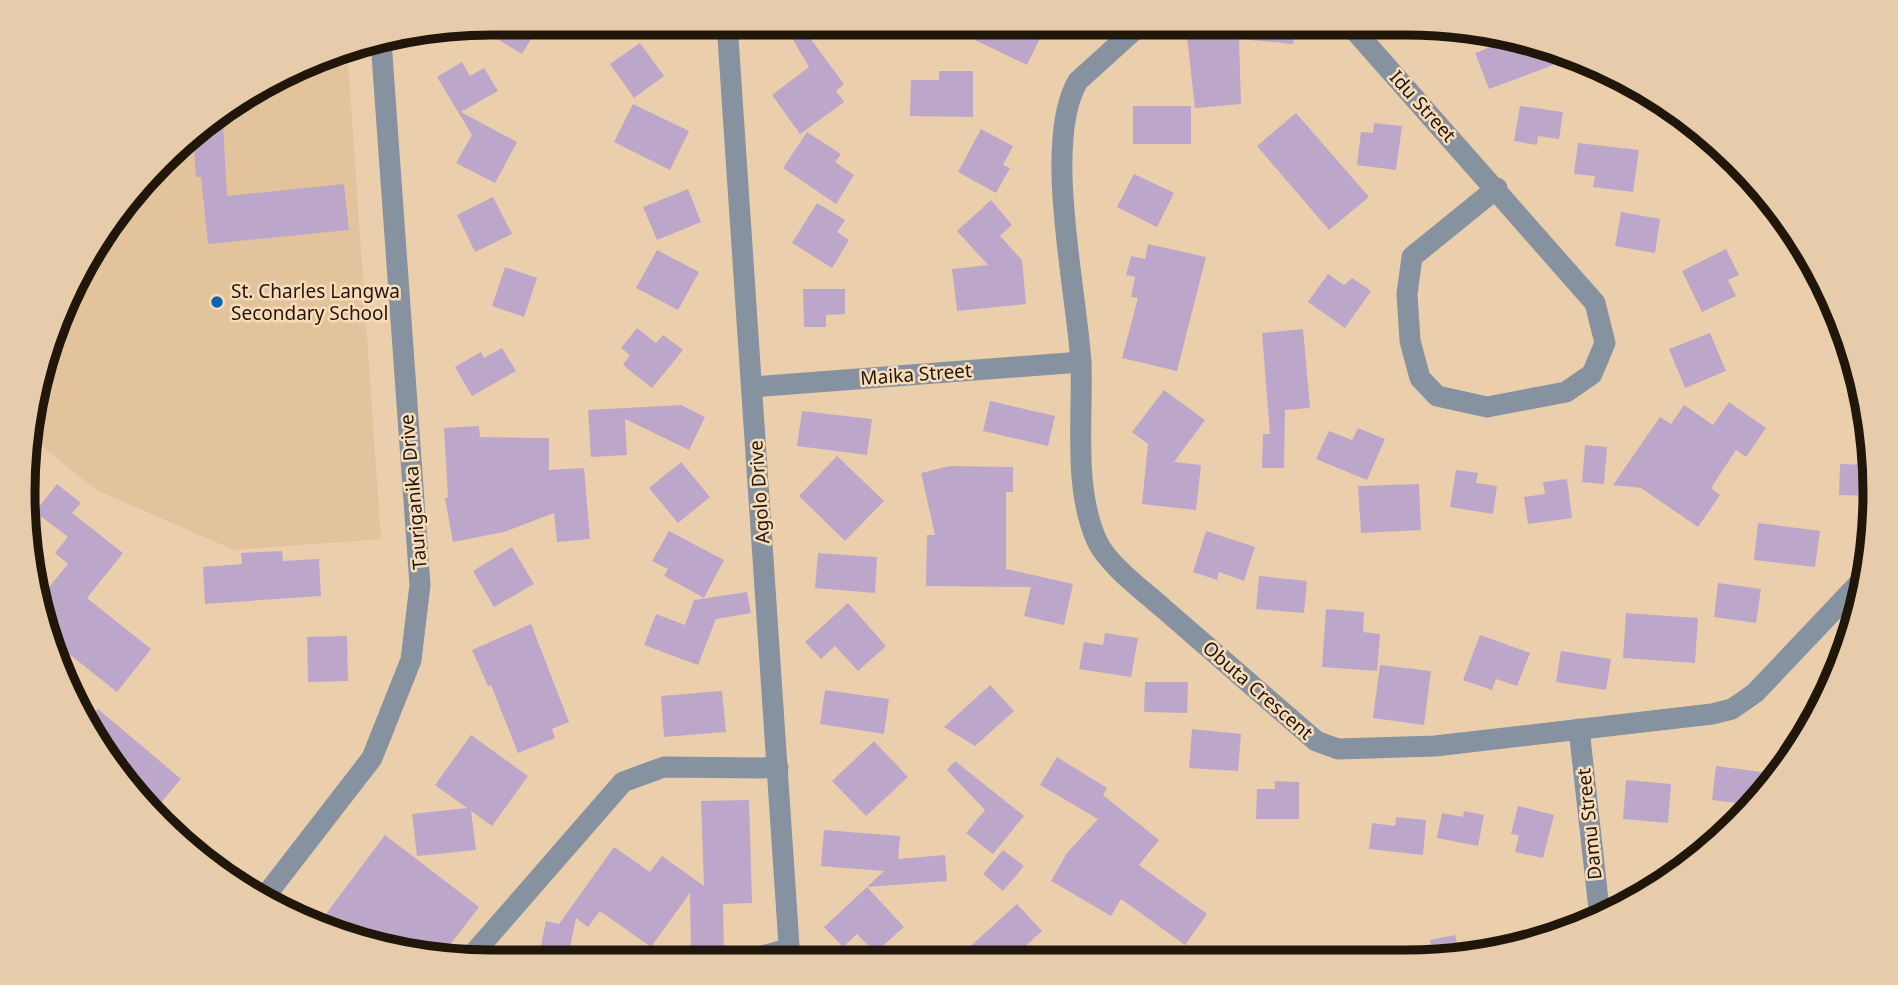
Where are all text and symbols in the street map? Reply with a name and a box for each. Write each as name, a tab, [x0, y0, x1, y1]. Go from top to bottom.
street label: Idu Street	[1384, 65, 1462, 147]
place label: St. Charles Langwa Secondary School	[231, 278, 400, 326]
marker: St. Charles Langwa Secondary School	[209, 294, 225, 310]
street label: Maika Street	[859, 357, 973, 391]
street label: Tauriganika Drive	[393, 413, 433, 571]
street label: Agolo Drive	[742, 439, 776, 545]
street label: Obuta Crescent	[1197, 635, 1319, 745]
street label: Damu Street	[1570, 767, 1608, 881]

